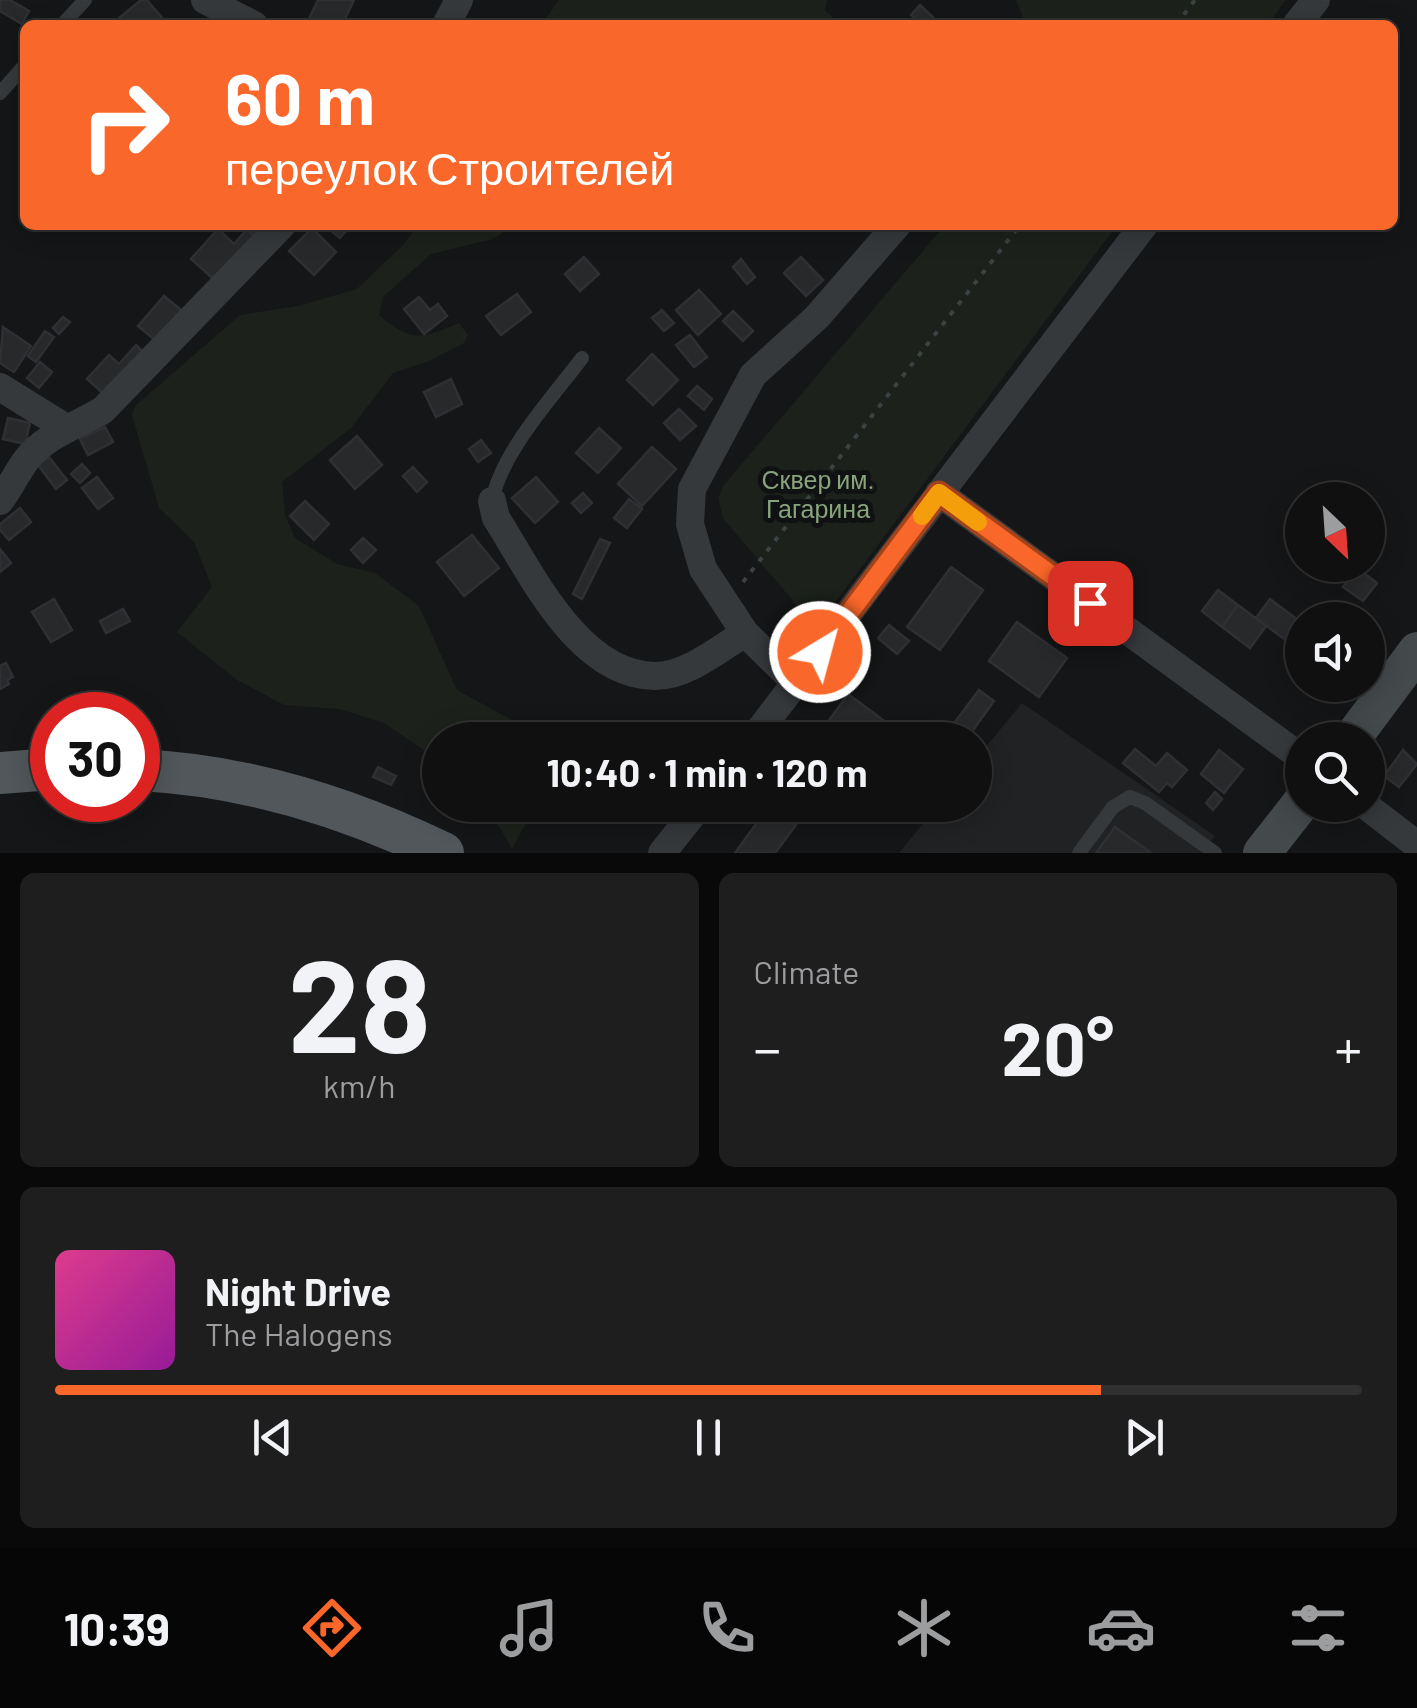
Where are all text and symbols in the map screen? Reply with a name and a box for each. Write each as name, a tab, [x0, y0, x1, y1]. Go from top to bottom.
text: 60 m	[225, 55, 375, 139]
icon: right	[60, 60, 190, 190]
text: переулок Строителей	[225, 140, 674, 194]
park label: Сквер им. Гагарина	[762, 464, 874, 523]
north arrow	[1285, 482, 1385, 582]
map controls	[1285, 482, 1385, 822]
pin	[1048, 561, 1133, 646]
icon: arrive	[1063, 576, 1118, 631]
position arrow	[768, 600, 872, 704]
button: sound	[1285, 602, 1385, 702]
speed limit sign: 30	[30, 692, 160, 822]
button: search	[1285, 722, 1385, 822]
text: 10:40 · 1 min · 120 m	[547, 749, 867, 795]
text: 28	[288, 923, 431, 1079]
text: Climate	[754, 952, 859, 990]
text: 20°	[1001, 1001, 1114, 1091]
text: −	[754, 1014, 781, 1080]
text: +	[1334, 1014, 1362, 1080]
text: km/h	[323, 1066, 395, 1104]
text: Night Drive	[205, 1268, 391, 1314]
text: The Halogens	[205, 1314, 393, 1352]
icon: previous	[245, 1410, 300, 1465]
icon: pause	[681, 1410, 736, 1465]
icon: next	[1117, 1410, 1172, 1465]
icon: directions	[297, 1593, 367, 1663]
icon: music	[494, 1593, 564, 1663]
icon: phone	[692, 1593, 762, 1663]
icon: climate	[889, 1593, 959, 1663]
icon: car	[1086, 1593, 1156, 1663]
icon: filters	[1283, 1593, 1353, 1663]
text: 10:39	[64, 1601, 170, 1655]

